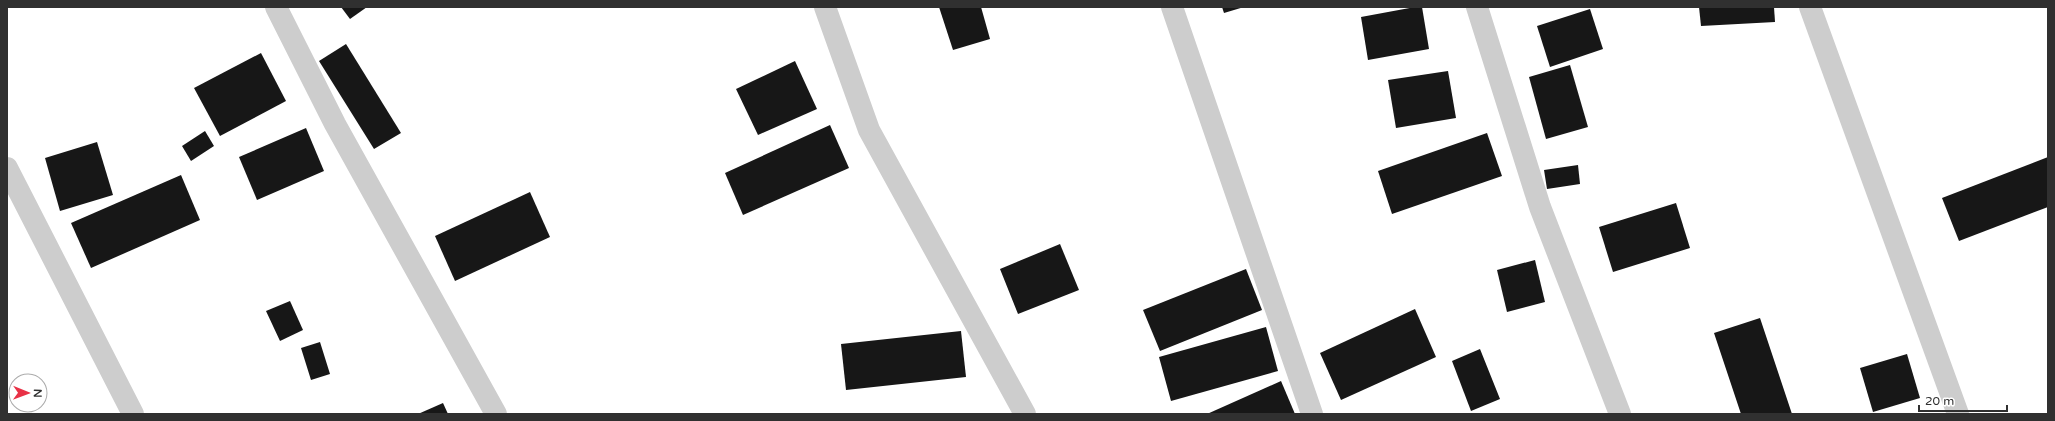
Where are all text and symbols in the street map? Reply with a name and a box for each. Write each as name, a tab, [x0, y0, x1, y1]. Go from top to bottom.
north arrow	[8, 373, 48, 413]
scale bar	[1919, 387, 2007, 413]
text: N	[31, 389, 44, 398]
text: 20 m	[1925, 394, 1954, 408]

